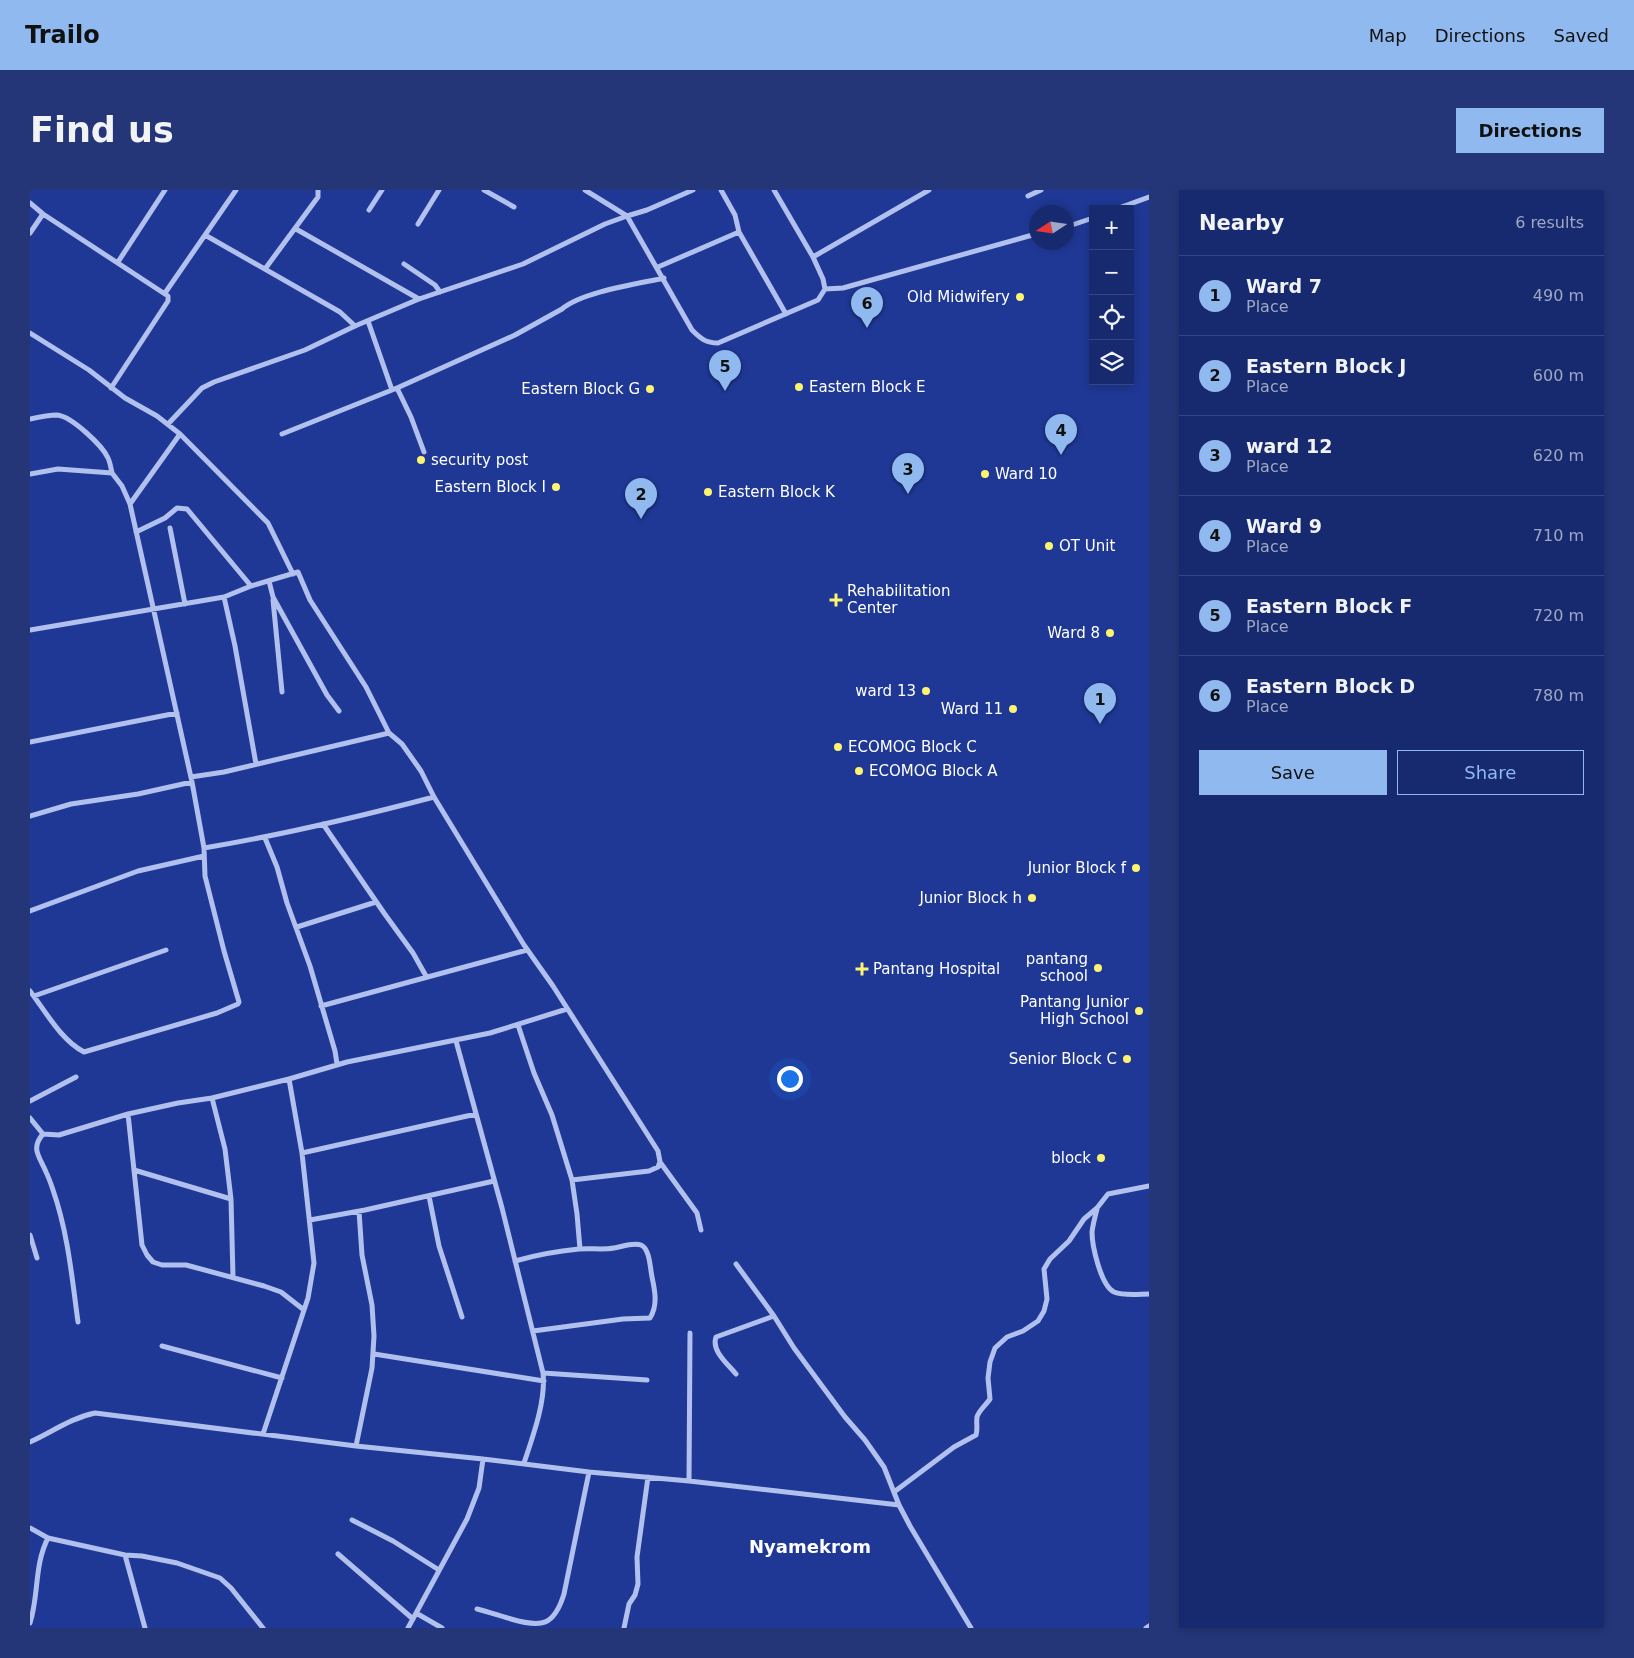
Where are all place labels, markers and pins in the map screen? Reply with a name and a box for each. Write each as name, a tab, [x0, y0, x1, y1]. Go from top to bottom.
pin: 6	[851, 287, 883, 328]
place label: Old Midwifery	[907, 288, 1010, 306]
marker: Old Midwifery	[1014, 291, 1026, 303]
pin: 5	[709, 350, 741, 391]
place label: Eastern Block E	[809, 378, 926, 396]
place label: Eastern Block G	[521, 380, 640, 398]
marker: Eastern Block E	[793, 381, 805, 393]
marker: Eastern Block G	[644, 383, 656, 395]
pin: 4	[1045, 414, 1077, 455]
place label: security post	[431, 451, 528, 469]
pin: 3	[892, 453, 924, 494]
marker: security post	[415, 454, 427, 466]
place label: Ward 10	[995, 465, 1057, 483]
marker: Ward 10	[979, 468, 991, 480]
place label: Eastern Block I	[434, 478, 546, 496]
pin: 2	[625, 478, 657, 519]
marker: Eastern Block I	[550, 481, 562, 493]
place label: Eastern Block K	[718, 483, 836, 501]
marker: Eastern Block K	[702, 486, 714, 498]
place label: OT Unit	[1059, 537, 1115, 555]
marker: OT Unit	[1043, 540, 1055, 552]
place label: Rehabilitation Center	[847, 582, 951, 617]
marker: Rehabilitation Center	[829, 593, 843, 607]
place label: Ward 8	[1047, 624, 1100, 642]
marker: Ward 8	[1104, 627, 1116, 639]
place label: ward 13	[855, 682, 916, 700]
pin: 1	[1084, 683, 1116, 724]
marker: ward 13	[920, 685, 932, 697]
place label: Ward 11	[941, 700, 1003, 718]
marker: Ward 11	[1007, 703, 1019, 715]
place label: ECOMOG Block C	[848, 738, 977, 756]
marker: ECOMOG Block C	[832, 741, 844, 753]
place label: ECOMOG Block A	[869, 762, 998, 780]
marker: ECOMOG Block A	[853, 765, 865, 777]
place label: Junior Block f	[1027, 859, 1127, 877]
marker: Junior Block f	[1130, 862, 1142, 874]
place label: Junior Block h	[918, 889, 1022, 907]
marker: Junior Block h	[1026, 892, 1038, 904]
place label: pantang school	[1026, 950, 1088, 985]
place label: Pantang Hospital	[873, 960, 1000, 978]
marker: Pantang Hospital	[855, 962, 869, 976]
marker: pantang school	[1092, 962, 1104, 974]
place label: Pantang Junior High School	[1020, 993, 1130, 1028]
marker: Pantang Junior High School	[1133, 1005, 1145, 1017]
place label: Senior Block C	[1009, 1050, 1117, 1068]
marker: Senior Block C	[1121, 1053, 1133, 1065]
place label: block	[1051, 1149, 1091, 1167]
marker: block	[1095, 1152, 1107, 1164]

